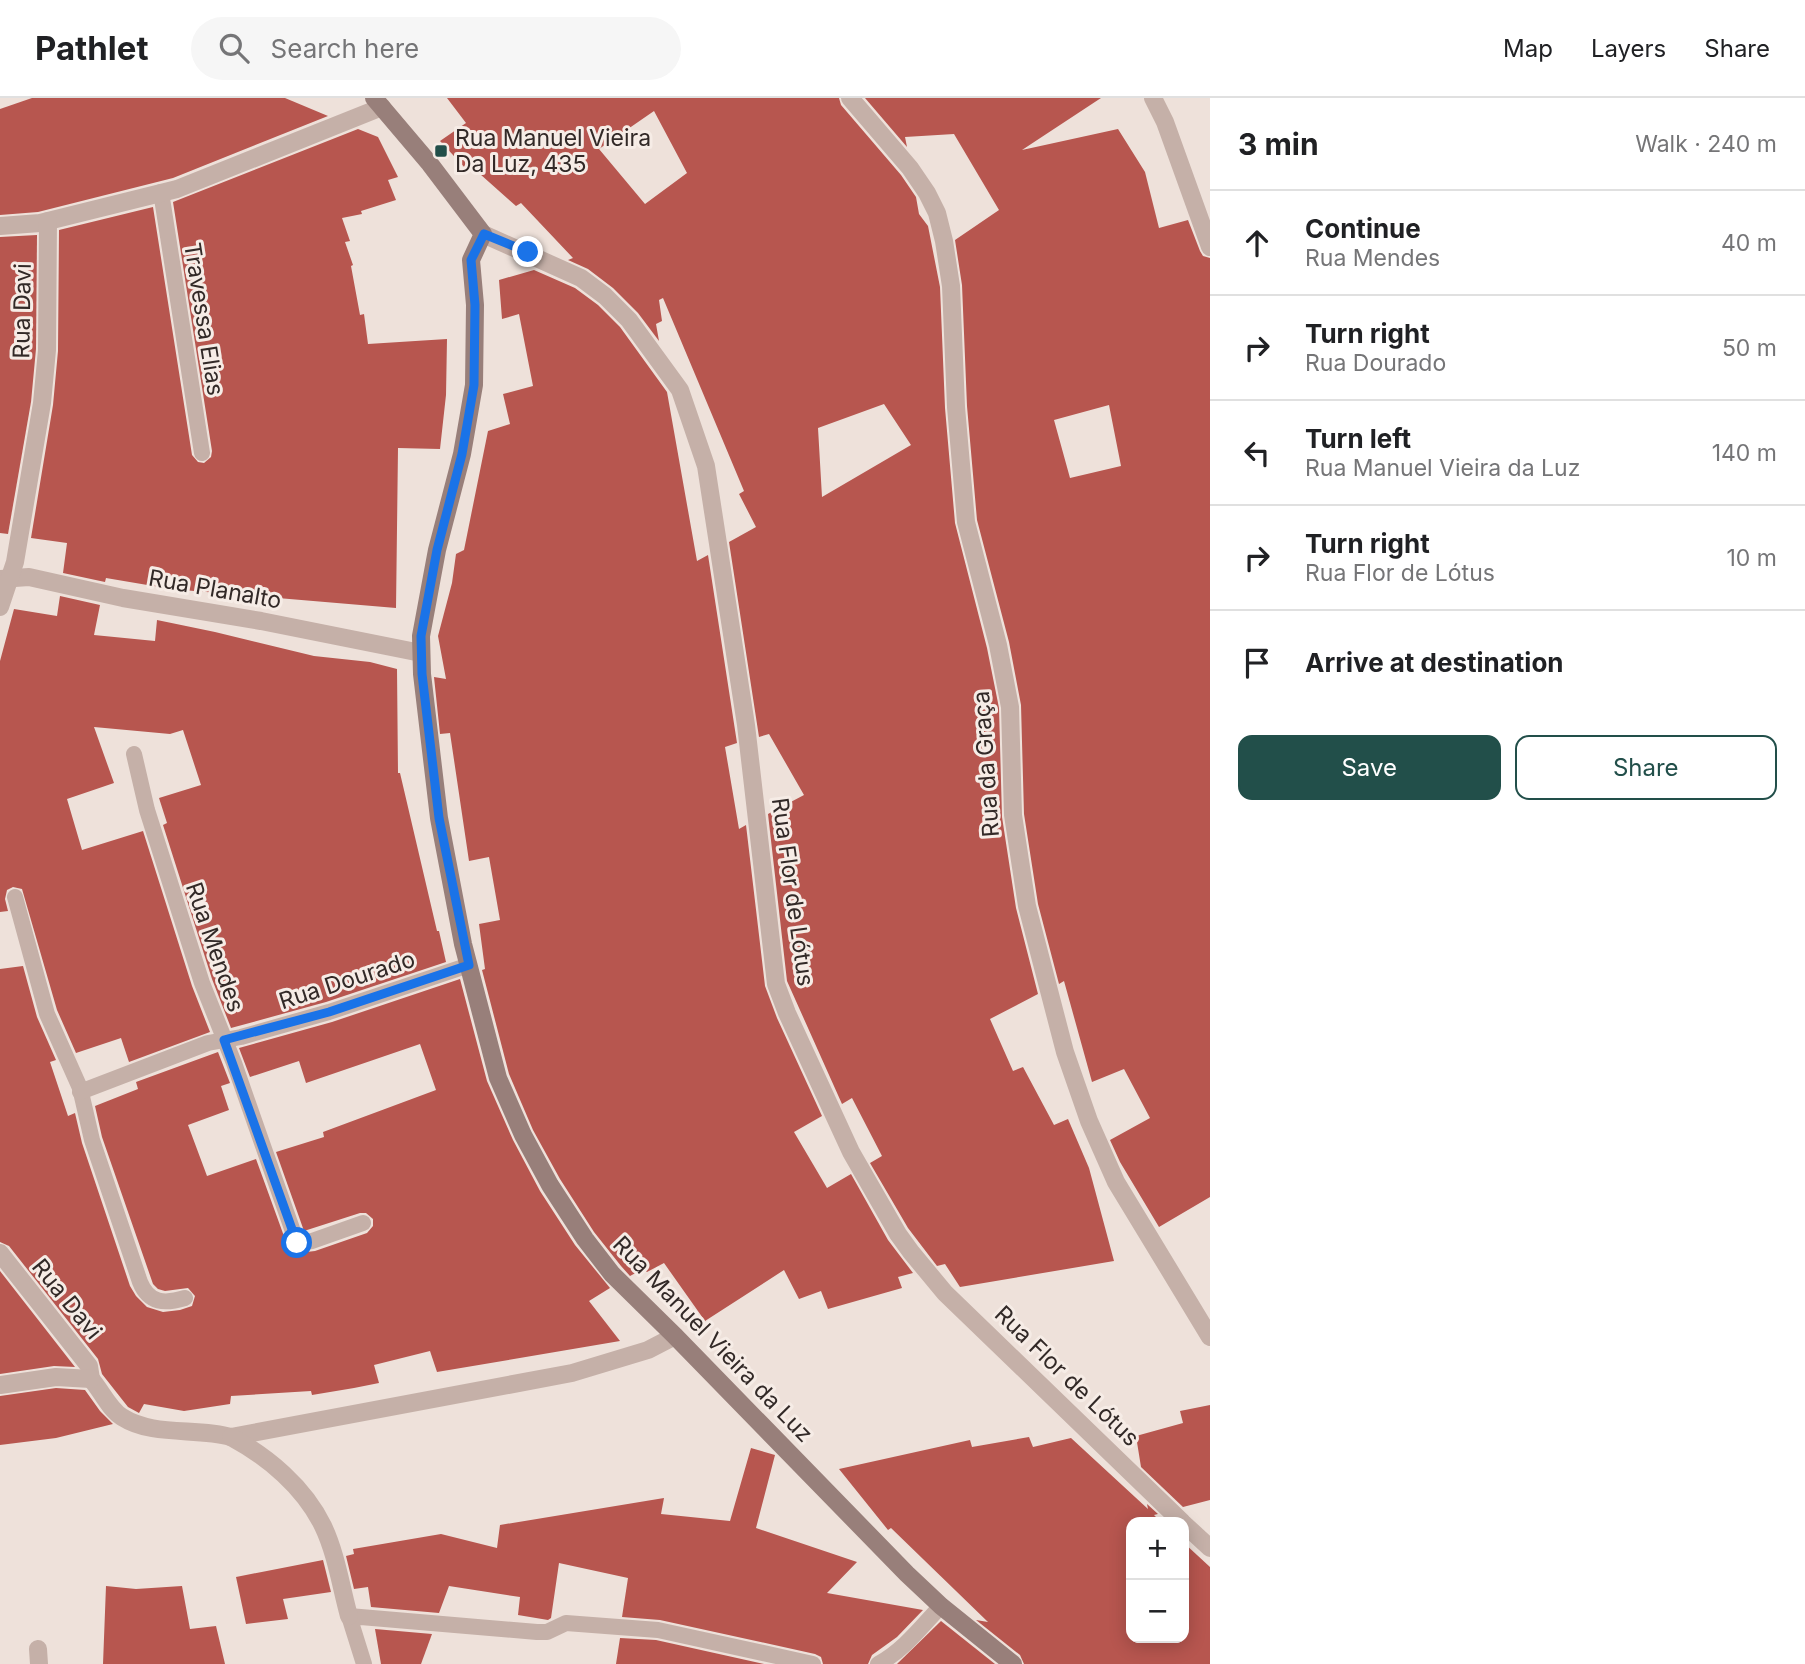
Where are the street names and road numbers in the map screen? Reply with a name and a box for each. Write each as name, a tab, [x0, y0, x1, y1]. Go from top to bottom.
street label: Travessa Elias	[178, 241, 230, 397]
street label: Rua Davi	[7, 263, 37, 359]
street label: Rua Planalto	[146, 564, 284, 614]
street label: Rua da Graça	[967, 690, 1005, 838]
street label: Rua Flor de Lótus	[766, 796, 820, 988]
street label: Rua Mendes	[180, 879, 250, 1015]
street label: Rua Dourado	[276, 945, 418, 1015]
street label: Rua Manuel Vieira da Luz	[607, 1230, 819, 1448]
street label: Rua Davi	[26, 1253, 108, 1345]
street label: Rua Flor de Lótus	[989, 1300, 1145, 1452]

